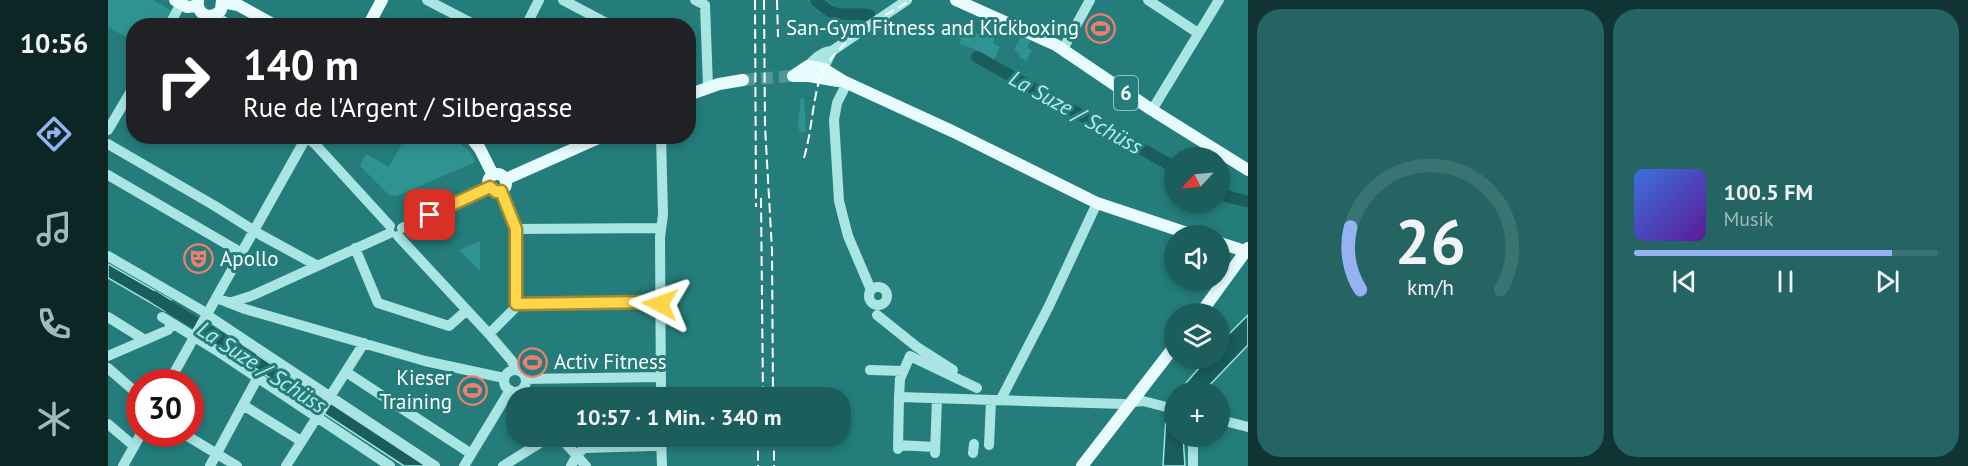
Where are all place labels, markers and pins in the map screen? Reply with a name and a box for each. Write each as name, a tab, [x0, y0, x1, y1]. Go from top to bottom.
sports icon: San-Gym Fitness and Kickboxing	[1084, 12, 1116, 44]
place label: San-Gym Fitness and Kickboxing	[786, 14, 1079, 41]
pin	[404, 189, 455, 240]
theatre icon: Apollo	[183, 243, 215, 275]
place label: Apollo	[220, 245, 278, 272]
sports icon: Activ Fitness	[517, 346, 549, 378]
place label: Activ Fitness	[554, 348, 667, 375]
place label: Kieser Training	[379, 364, 452, 415]
sports icon: Kieser Training	[457, 374, 489, 406]

